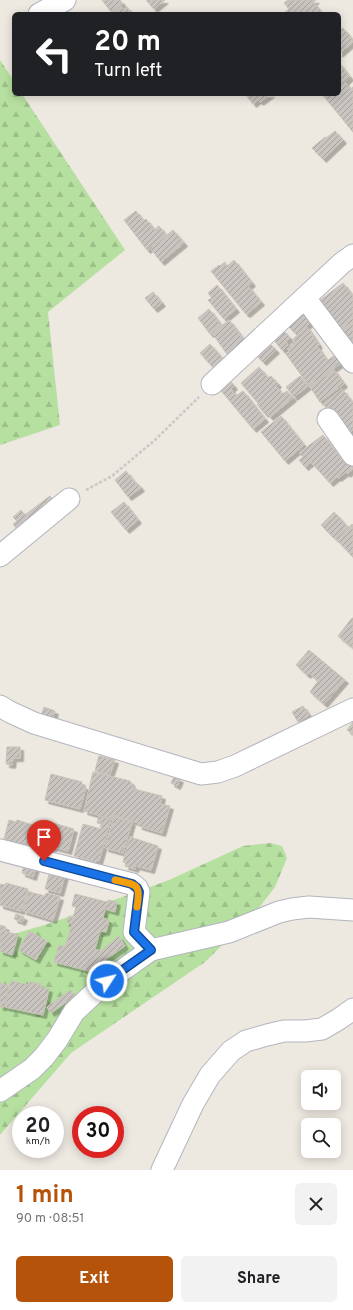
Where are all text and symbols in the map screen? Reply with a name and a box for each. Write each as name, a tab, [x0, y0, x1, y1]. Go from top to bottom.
text: 20 m	[94, 25, 161, 61]
icon: left	[28, 28, 80, 80]
text: Turn left	[94, 60, 162, 83]
pin	[27, 820, 61, 861]
icon: arrive	[33, 826, 55, 848]
position arrow	[86, 960, 128, 1002]
map controls	[301, 1070, 341, 1158]
button: sound	[301, 1070, 341, 1110]
speed limit sign: 30	[72, 1106, 124, 1158]
text: 20	[25, 1114, 51, 1140]
button: search	[301, 1118, 341, 1158]
text: km/h	[26, 1135, 50, 1148]
text: 1 min	[16, 1181, 74, 1211]
button: close	[295, 1183, 337, 1225]
text: 90 m · 08:51	[16, 1211, 84, 1227]
button: Exit	[16, 1256, 173, 1302]
button: Share	[181, 1256, 337, 1302]

